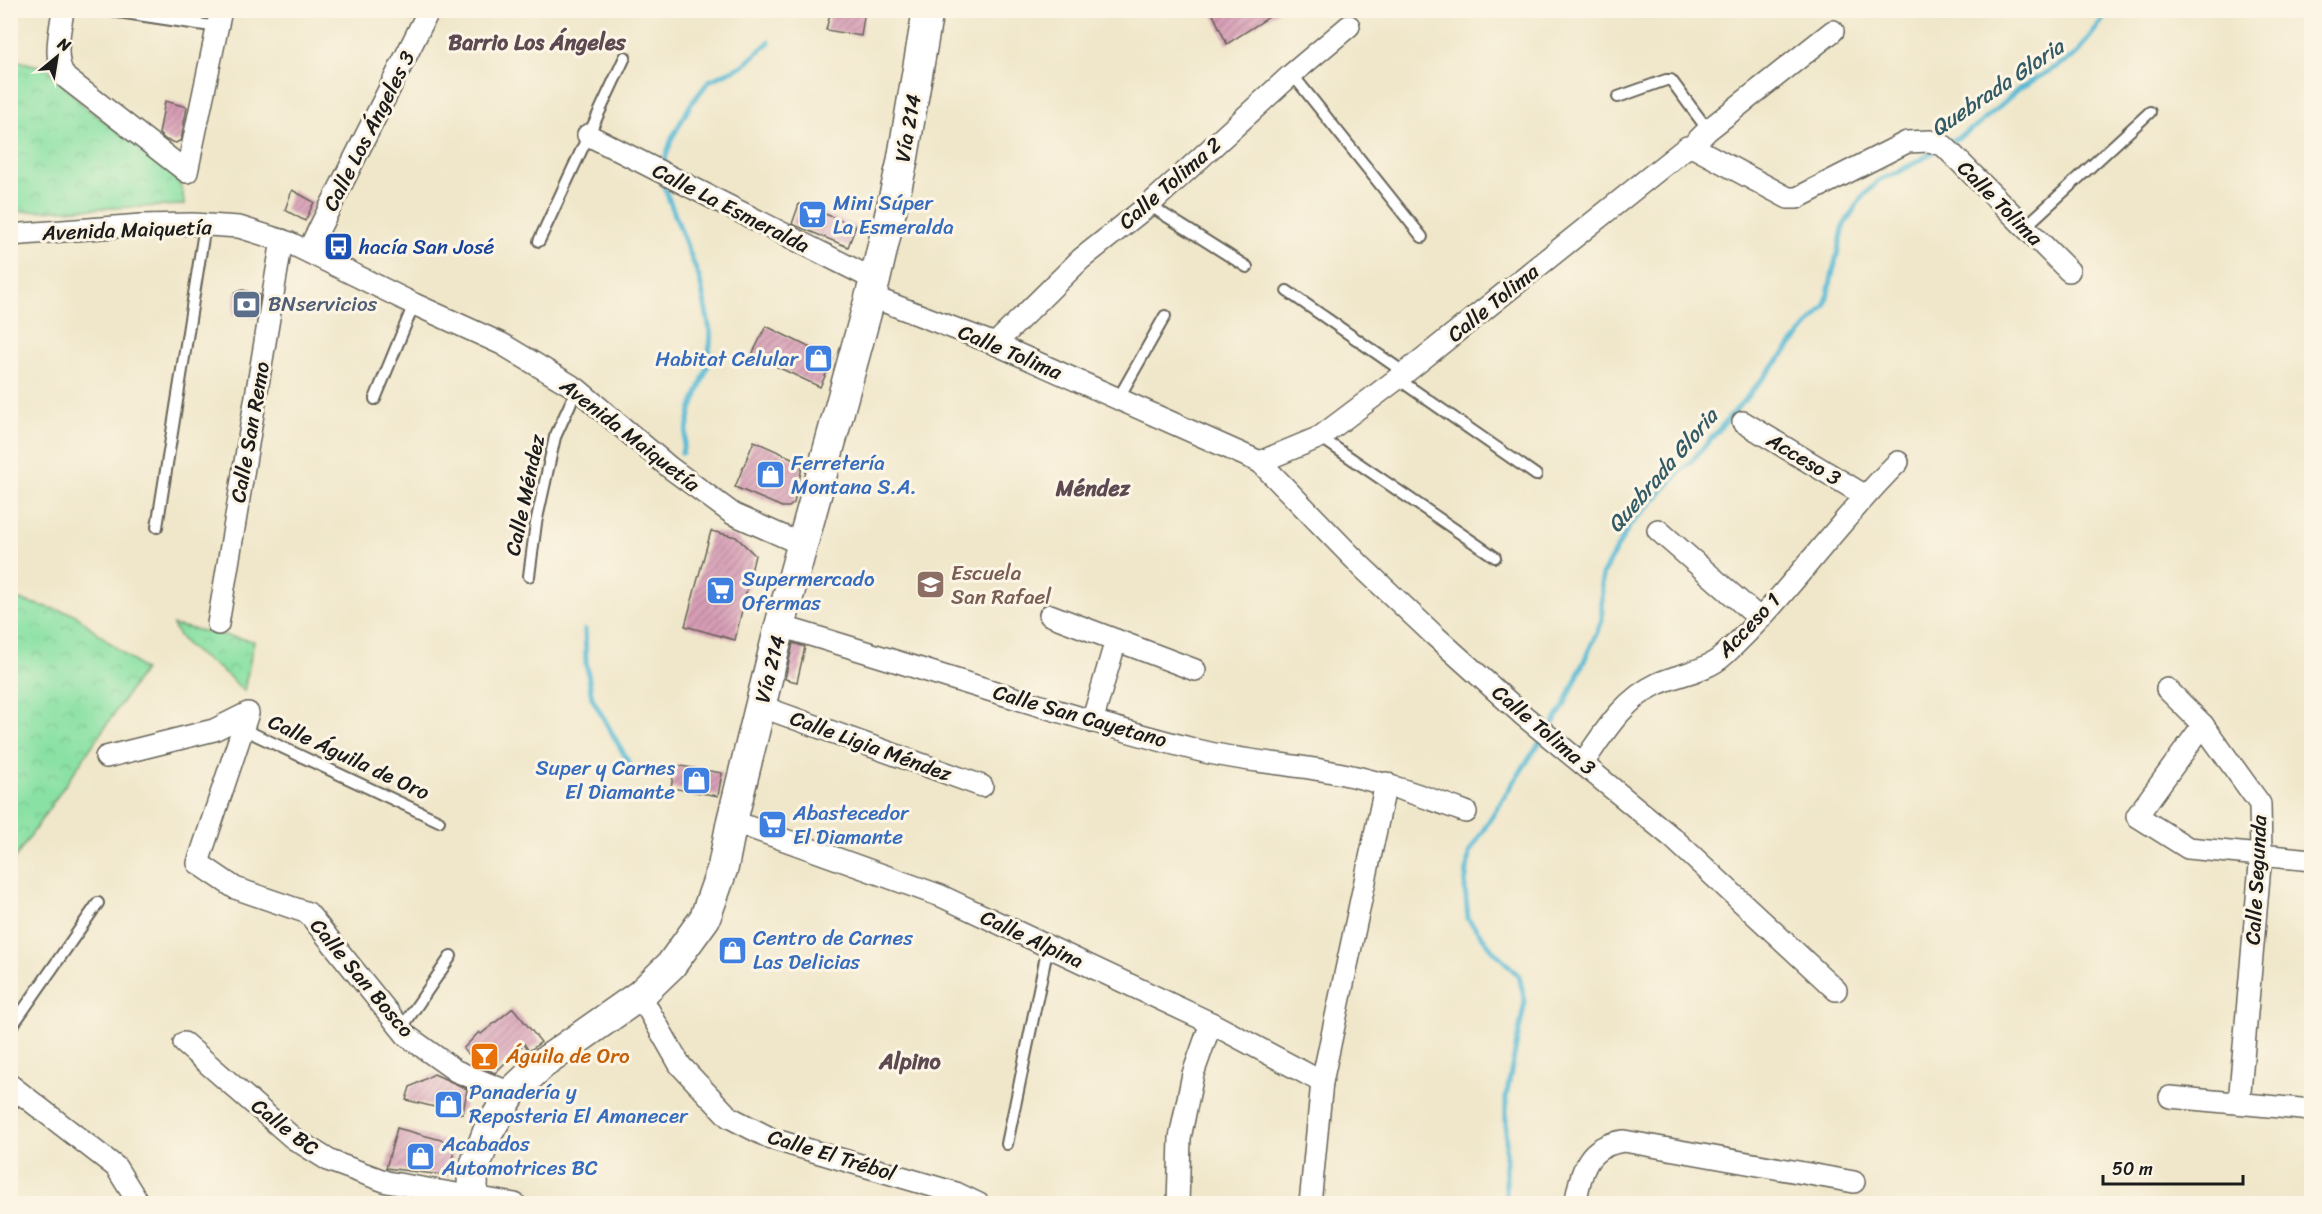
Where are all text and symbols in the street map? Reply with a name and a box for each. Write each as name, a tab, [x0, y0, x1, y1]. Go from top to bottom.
district label: Barrio Los Ángeles	[448, 23, 627, 62]
north arrow	[27, 27, 87, 87]
water label: Quebrada Gloria	[1922, 27, 2074, 147]
text: N	[51, 29, 77, 60]
street label: Calle Los Ángeles 3	[312, 44, 426, 218]
street label: Vía 214	[883, 91, 933, 165]
street label: Calle Tolima 2	[1109, 127, 1231, 239]
street label: Calle Tolima	[1948, 151, 2053, 256]
street label: Calle La Esmeralda	[645, 152, 817, 264]
place label: Mini Súper La Esmeralda	[833, 184, 954, 246]
supermarket icon: Mini Súper La Esmeralda	[796, 199, 828, 231]
street label: Avenida Maiquetía	[40, 208, 213, 252]
place label: hacía San José	[358, 228, 495, 266]
bus stop icon: hacía San José	[322, 231, 354, 263]
street label: Calle Tolima	[1438, 253, 1548, 352]
place label: BNservicios	[268, 285, 378, 323]
bank icon: BNservicios	[231, 288, 263, 320]
street label: Calle Tolima	[952, 313, 1068, 391]
place label: Habitat Celular	[655, 340, 799, 378]
shop icon: Habitat Celular	[803, 343, 835, 375]
street label: Calle San Remo	[219, 358, 281, 506]
street label: Avenida Maiquetía	[551, 367, 709, 503]
water label: Quebrada Gloria	[1597, 398, 1729, 542]
street label: Acceso 3	[1758, 421, 1849, 497]
street label: Calle Méndez	[494, 430, 557, 559]
place label: Ferretería Montana S.A.	[791, 444, 917, 506]
shop icon: Ferretería Montana S.A.	[754, 459, 786, 491]
district label: Méndez	[1055, 469, 1131, 508]
place label: Escuela San Rafael	[951, 554, 1052, 616]
place label: Supermercado Ofermas	[742, 560, 875, 622]
school or university icon: Escuela San Rafael	[914, 569, 946, 601]
supermarket icon: Supermercado Ofermas	[705, 575, 737, 607]
street label: Acceso 1	[1707, 583, 1790, 667]
street label: Vía 214	[743, 631, 797, 707]
street label: Calle San Cayetano	[989, 673, 1172, 759]
street label: Calle Tolima 3	[1483, 675, 1605, 786]
street label: Calle Ligia Méndez	[785, 699, 957, 793]
street label: Calle Águila de Oro	[262, 703, 437, 811]
place label: Super y Carnes El Diamante	[535, 749, 675, 811]
shop icon: Super y Carnes El Diamante	[680, 764, 712, 796]
place label: Abastecedor El Diamante	[792, 794, 910, 856]
supermarket icon: Abastecedor El Diamante	[756, 809, 788, 841]
street label: Calle Segunda	[2234, 814, 2278, 946]
street label: Calle Alpina	[974, 898, 1090, 980]
street label: Calle San Bosco	[300, 909, 424, 1047]
place label: Centro de Carnes Las Delicias	[753, 919, 913, 981]
shop icon: Centro de Carnes Las Delicias	[716, 934, 748, 966]
place label: Águila de Oro	[505, 1037, 630, 1075]
bar icon: Águila de Oro	[469, 1040, 501, 1072]
district label: Alpino	[878, 1042, 942, 1081]
place label: Panadería y Reposteria El Amanecer	[469, 1073, 689, 1135]
street label: Calle BC	[243, 1088, 328, 1166]
shop icon: Panadería y Reposteria El Amanecer	[432, 1088, 464, 1120]
street label: Calle El Trébol	[763, 1118, 902, 1193]
place label: Acabados Automotrices BC	[441, 1125, 598, 1187]
shop icon: Acabados Automotrices BC	[405, 1140, 437, 1172]
scale bar	[2103, 1148, 2242, 1186]
text: 50 m	[2112, 1153, 2153, 1185]

